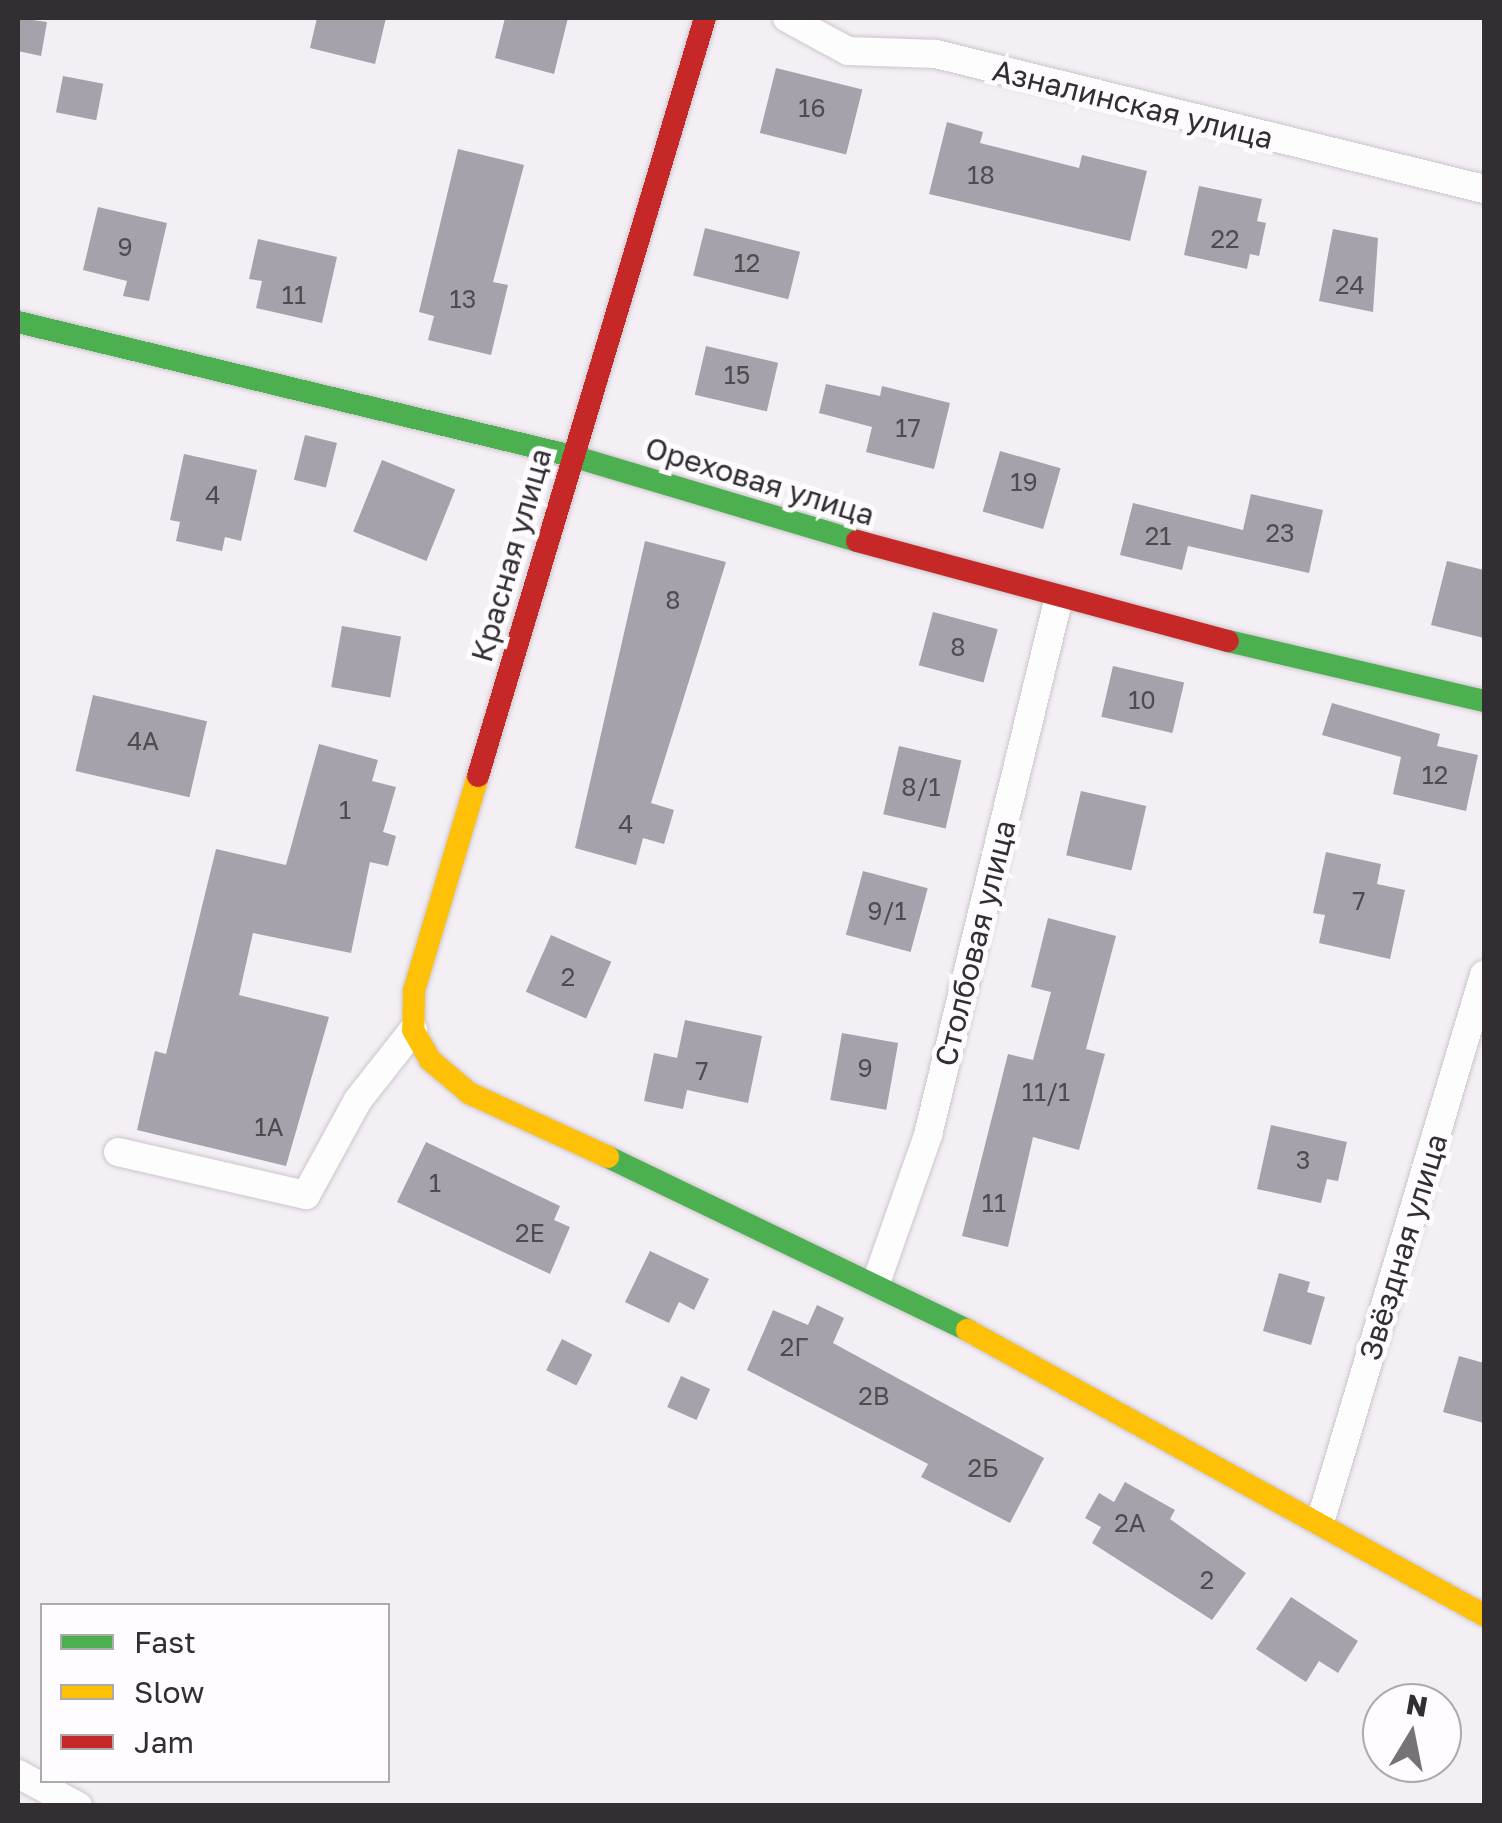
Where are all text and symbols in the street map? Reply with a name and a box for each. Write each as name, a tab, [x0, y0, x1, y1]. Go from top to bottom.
street label: Азналинская улица	[989, 52, 1277, 156]
house number: 16	[798, 93, 826, 123]
house number: 18	[967, 160, 995, 190]
house number: 22	[1211, 224, 1239, 254]
house number: 9	[117, 232, 133, 262]
house number: 12	[734, 248, 760, 278]
house number: 24	[1335, 270, 1365, 300]
house number: 11	[282, 280, 306, 310]
house number: 13	[450, 284, 476, 314]
house number: 15	[724, 360, 750, 390]
house number: 17	[895, 413, 921, 443]
street label: Ореховая улица	[641, 429, 879, 533]
street label: Красная улица	[463, 444, 559, 666]
house number: 19	[1010, 467, 1038, 497]
house number: 4	[205, 480, 221, 510]
house number: 23	[1265, 518, 1295, 548]
house number: 21	[1145, 521, 1171, 551]
house number: 8	[665, 585, 681, 615]
house number: 8	[950, 632, 966, 662]
house number: 10	[1128, 685, 1156, 715]
house number: 4А	[127, 726, 159, 756]
house number: 12	[1422, 760, 1448, 790]
house number: 8/1	[901, 772, 941, 802]
house number: 1	[339, 795, 351, 825]
house number: 4	[618, 809, 634, 839]
street label: Столбовая улица	[927, 816, 1023, 1070]
house number: 7	[1352, 886, 1366, 916]
house number: 9/1	[867, 896, 907, 926]
house number: 2	[561, 962, 575, 992]
house number: 9	[857, 1053, 873, 1083]
house number: 7	[695, 1056, 709, 1086]
house number: 11/1	[1022, 1077, 1070, 1107]
house number: 1А	[255, 1112, 283, 1142]
street label: Звёздная улица	[1351, 1129, 1455, 1365]
house number: 3	[1296, 1145, 1310, 1175]
house number: 1	[429, 1168, 441, 1198]
house number: 11	[982, 1188, 1006, 1218]
house number: 2Е	[515, 1218, 545, 1248]
house number: 2Г	[780, 1332, 808, 1362]
house number: 2В	[858, 1381, 890, 1411]
house number: 2Б	[967, 1453, 999, 1483]
house number: 2А	[1114, 1508, 1146, 1538]
house number: 2	[1200, 1565, 1214, 1595]
legend	[40, 1603, 390, 1783]
text: Fast	[134, 1624, 196, 1660]
text: Slow	[134, 1674, 205, 1710]
north arrow	[1362, 1683, 1462, 1783]
text: N	[1404, 1687, 1430, 1723]
text: Jam	[134, 1724, 194, 1760]

